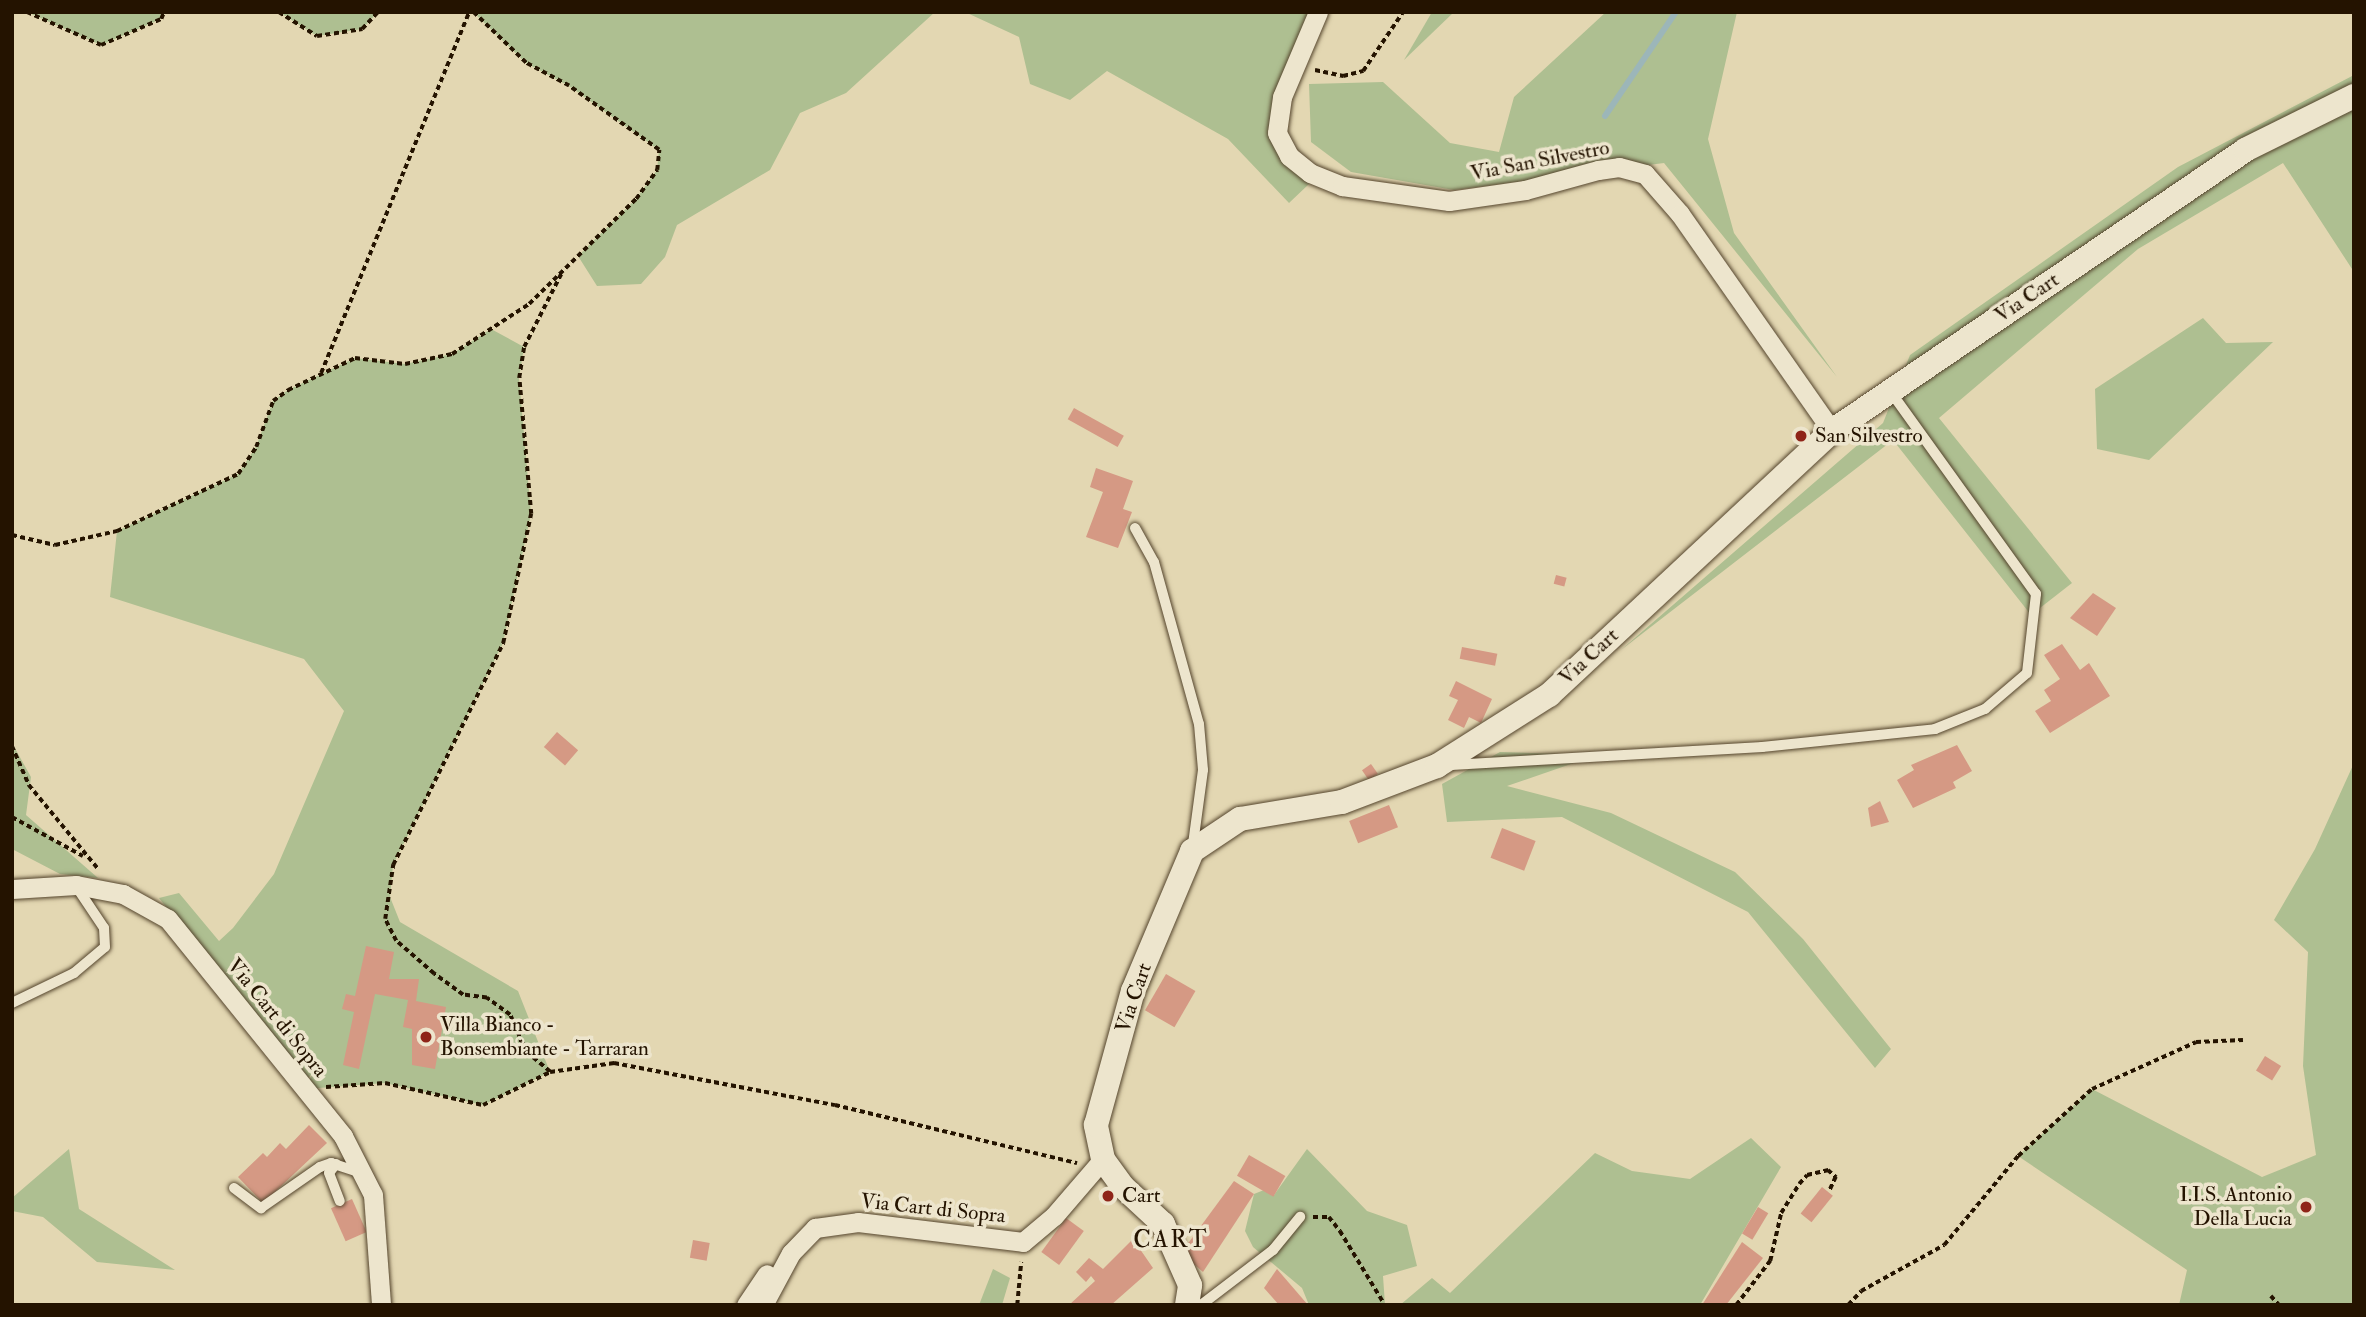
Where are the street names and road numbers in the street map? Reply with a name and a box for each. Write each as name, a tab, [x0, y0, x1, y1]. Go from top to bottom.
street label: Via San Silvestro	[1468, 135, 1612, 187]
street label: Via Cart	[1990, 267, 2064, 329]
street label: Via Cart	[1554, 623, 1624, 691]
street label: Via Cart di Sopra	[221, 954, 333, 1082]
street label: Via Cart	[1110, 960, 1158, 1036]
street label: Via Cart di Sopra	[859, 1189, 1007, 1229]

